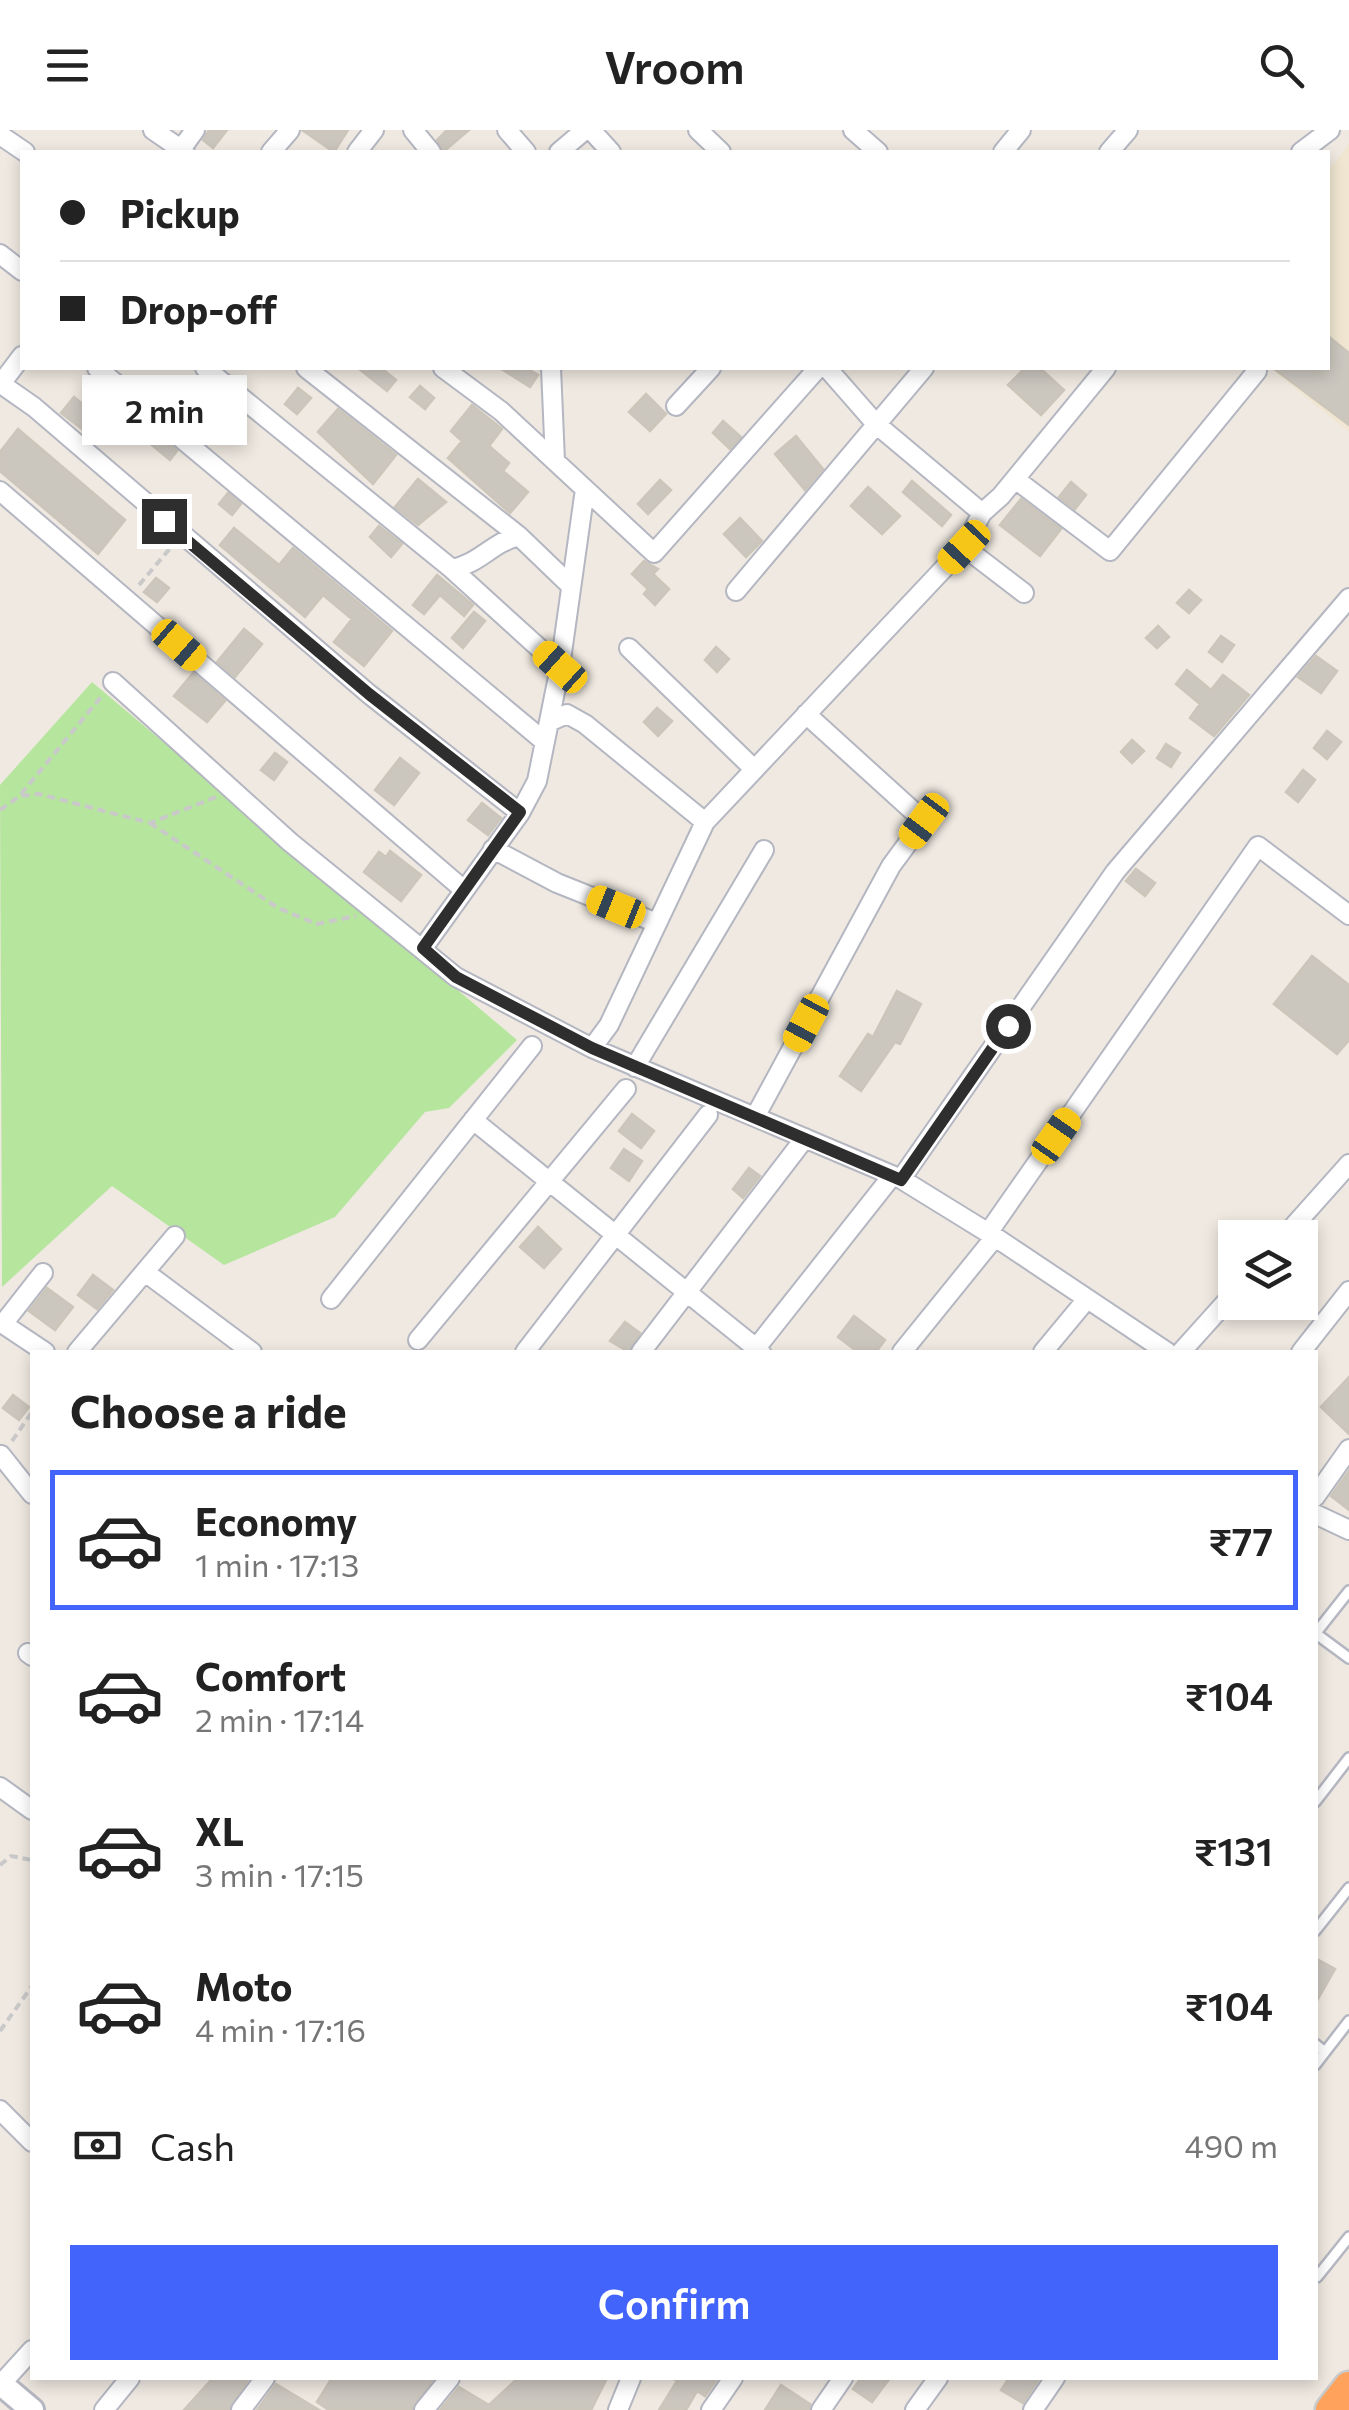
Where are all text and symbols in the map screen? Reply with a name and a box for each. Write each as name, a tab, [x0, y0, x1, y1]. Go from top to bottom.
icon: menu	[40, 38, 95, 93]
text: Vroom	[604, 38, 745, 93]
icon: search	[1254, 38, 1309, 93]
text: Pickup	[120, 189, 240, 236]
text: Drop-off	[120, 285, 277, 332]
callout: 2 min	[81, 376, 246, 446]
text: 2 min	[125, 390, 204, 430]
route end	[142, 499, 187, 544]
car	[933, 515, 995, 579]
car	[147, 614, 211, 676]
car	[528, 636, 592, 698]
car	[894, 788, 954, 854]
car	[583, 882, 649, 932]
car	[779, 989, 833, 1057]
route start	[986, 1004, 1031, 1049]
car	[1027, 1103, 1085, 1169]
map controls	[1218, 1220, 1318, 1320]
button: layers	[1218, 1220, 1318, 1320]
text: Choose a ride	[70, 1382, 347, 1437]
icon: car	[75, 1495, 165, 1585]
text: Economy	[195, 1497, 357, 1544]
text: ₹77	[1209, 1517, 1273, 1564]
text: 1 min · 17:13	[195, 1544, 359, 1584]
icon: car	[75, 1650, 165, 1740]
text: Comfort	[195, 1652, 346, 1699]
text: ₹104	[1185, 1672, 1273, 1719]
text: 2 min · 17:14	[195, 1699, 364, 1739]
icon: car	[75, 1805, 165, 1895]
text: XL	[195, 1807, 244, 1854]
text: ₹131	[1194, 1827, 1273, 1874]
text: 3 min · 17:15	[195, 1854, 364, 1894]
icon: car	[75, 1960, 165, 2050]
text: Moto	[195, 1962, 293, 2009]
text: ₹104	[1185, 1982, 1273, 2029]
text: 4 min · 17:16	[195, 2009, 366, 2049]
icon: cash	[70, 2118, 125, 2173]
text: Cash	[150, 2122, 235, 2169]
text: 490 m	[1184, 2125, 1278, 2165]
button: Confirm	[70, 2245, 1278, 2360]

